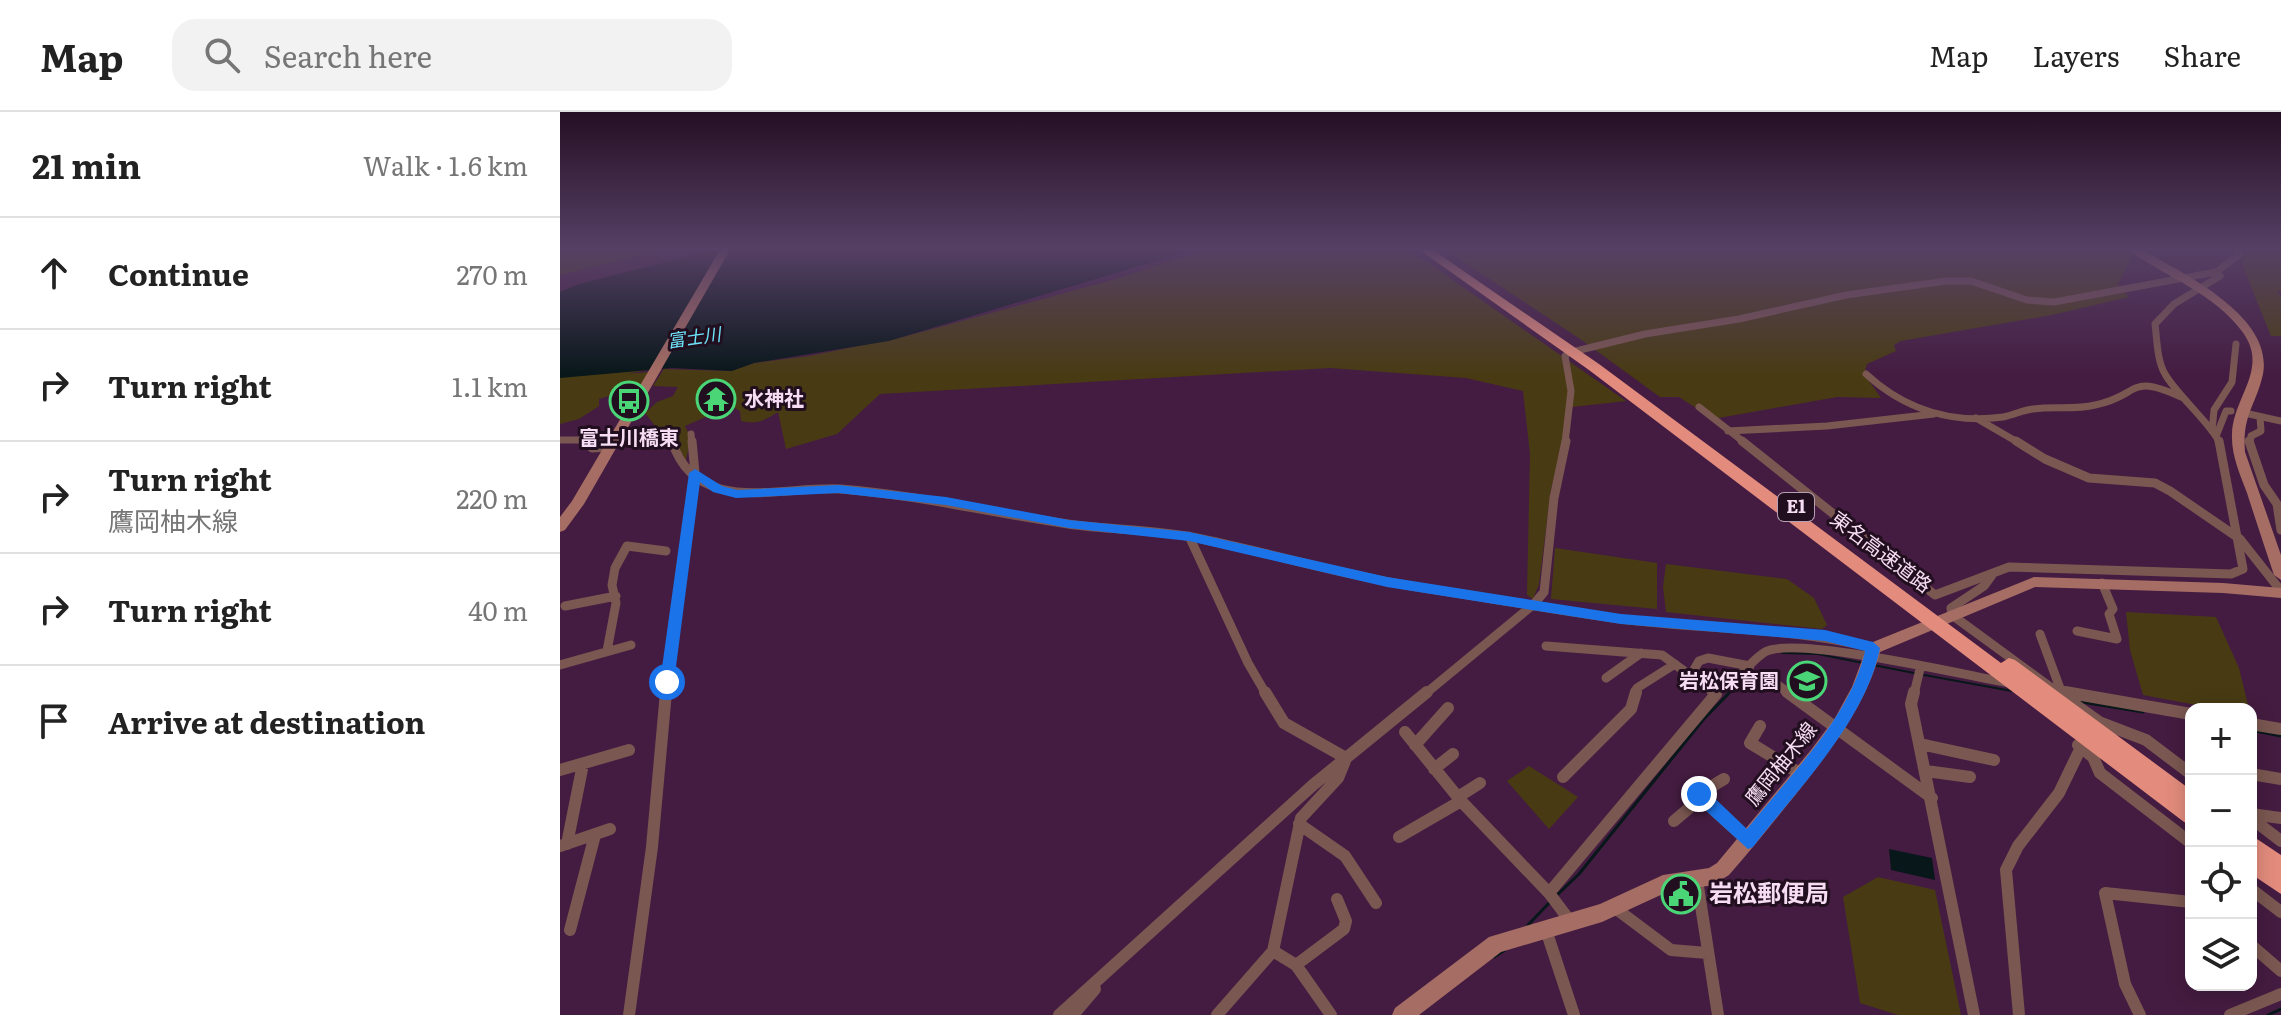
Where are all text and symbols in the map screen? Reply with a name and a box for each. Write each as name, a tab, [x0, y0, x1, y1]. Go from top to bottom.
search box	[172, 19, 732, 91]
text: Map	[40, 27, 124, 84]
icon: search	[200, 33, 244, 77]
text: Search here	[264, 33, 432, 77]
text: Map	[1929, 34, 1988, 76]
text: Layers	[2032, 34, 2119, 76]
text: Share	[2163, 34, 2241, 76]
text: 21 min	[32, 139, 141, 189]
text: Walk · 1.6 km	[363, 145, 528, 184]
icon: ahead	[32, 251, 76, 295]
text: Continue	[108, 251, 249, 295]
text: 270 m	[456, 254, 528, 293]
water label: 富士川	[665, 319, 724, 354]
icon: right	[32, 363, 76, 407]
text: Turn right	[108, 363, 272, 407]
text: 1.1 km	[452, 366, 528, 405]
temple icon: 水神社	[695, 378, 737, 420]
bus stop icon: 富士川橋東	[608, 380, 650, 422]
place label: 水神社	[744, 382, 804, 412]
place label: 富士川橋東	[579, 421, 679, 451]
text: Turn right	[108, 456, 272, 500]
icon: right	[32, 475, 76, 519]
text: 220 m	[456, 478, 528, 517]
road number: E1	[1778, 493, 1814, 521]
text: 鷹岡柚木線	[108, 500, 238, 539]
street label: 東名高速道路	[1825, 502, 1939, 598]
icon: right	[32, 587, 76, 631]
text: Turn right	[108, 587, 272, 631]
text: 40 m	[468, 590, 528, 629]
school or university icon: 岩松保育園	[1786, 660, 1828, 702]
route start	[649, 664, 685, 700]
place label: 岩松保育園	[1679, 664, 1779, 694]
icon: arrive	[32, 699, 76, 743]
text: Arrive at destination	[108, 699, 425, 743]
map controls	[2185, 703, 2257, 991]
button: +	[2185, 703, 2257, 775]
street label: 鷹岡柚木線	[1736, 714, 1823, 811]
button: −	[2185, 775, 2257, 847]
route end	[1681, 776, 1717, 812]
button: locate	[2185, 847, 2257, 919]
public building icon: 岩松郵便局	[1660, 873, 1702, 915]
place label: 岩松郵便局	[1709, 874, 1829, 909]
button: layers	[2185, 919, 2257, 991]

